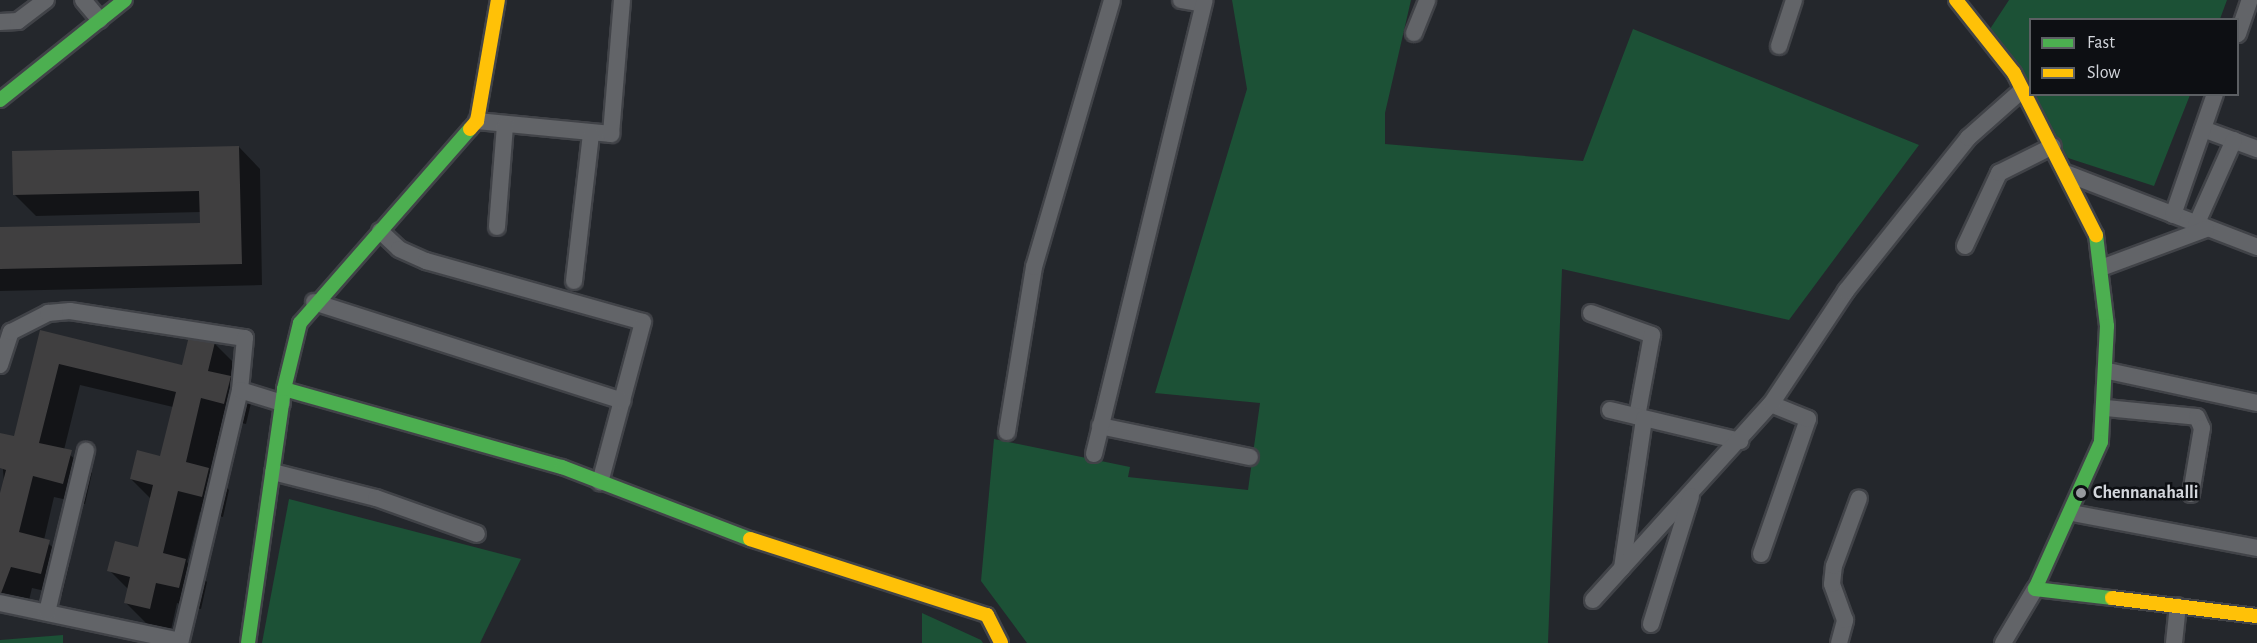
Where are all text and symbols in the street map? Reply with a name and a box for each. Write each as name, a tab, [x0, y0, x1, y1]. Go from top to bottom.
legend	[2029, 18, 2239, 96]
text: Fast	[2087, 34, 2115, 52]
text: Slow	[2087, 64, 2120, 82]
place label: Chennanahalli	[2093, 482, 2199, 504]
marker: Chennanahalli	[2074, 486, 2088, 500]

